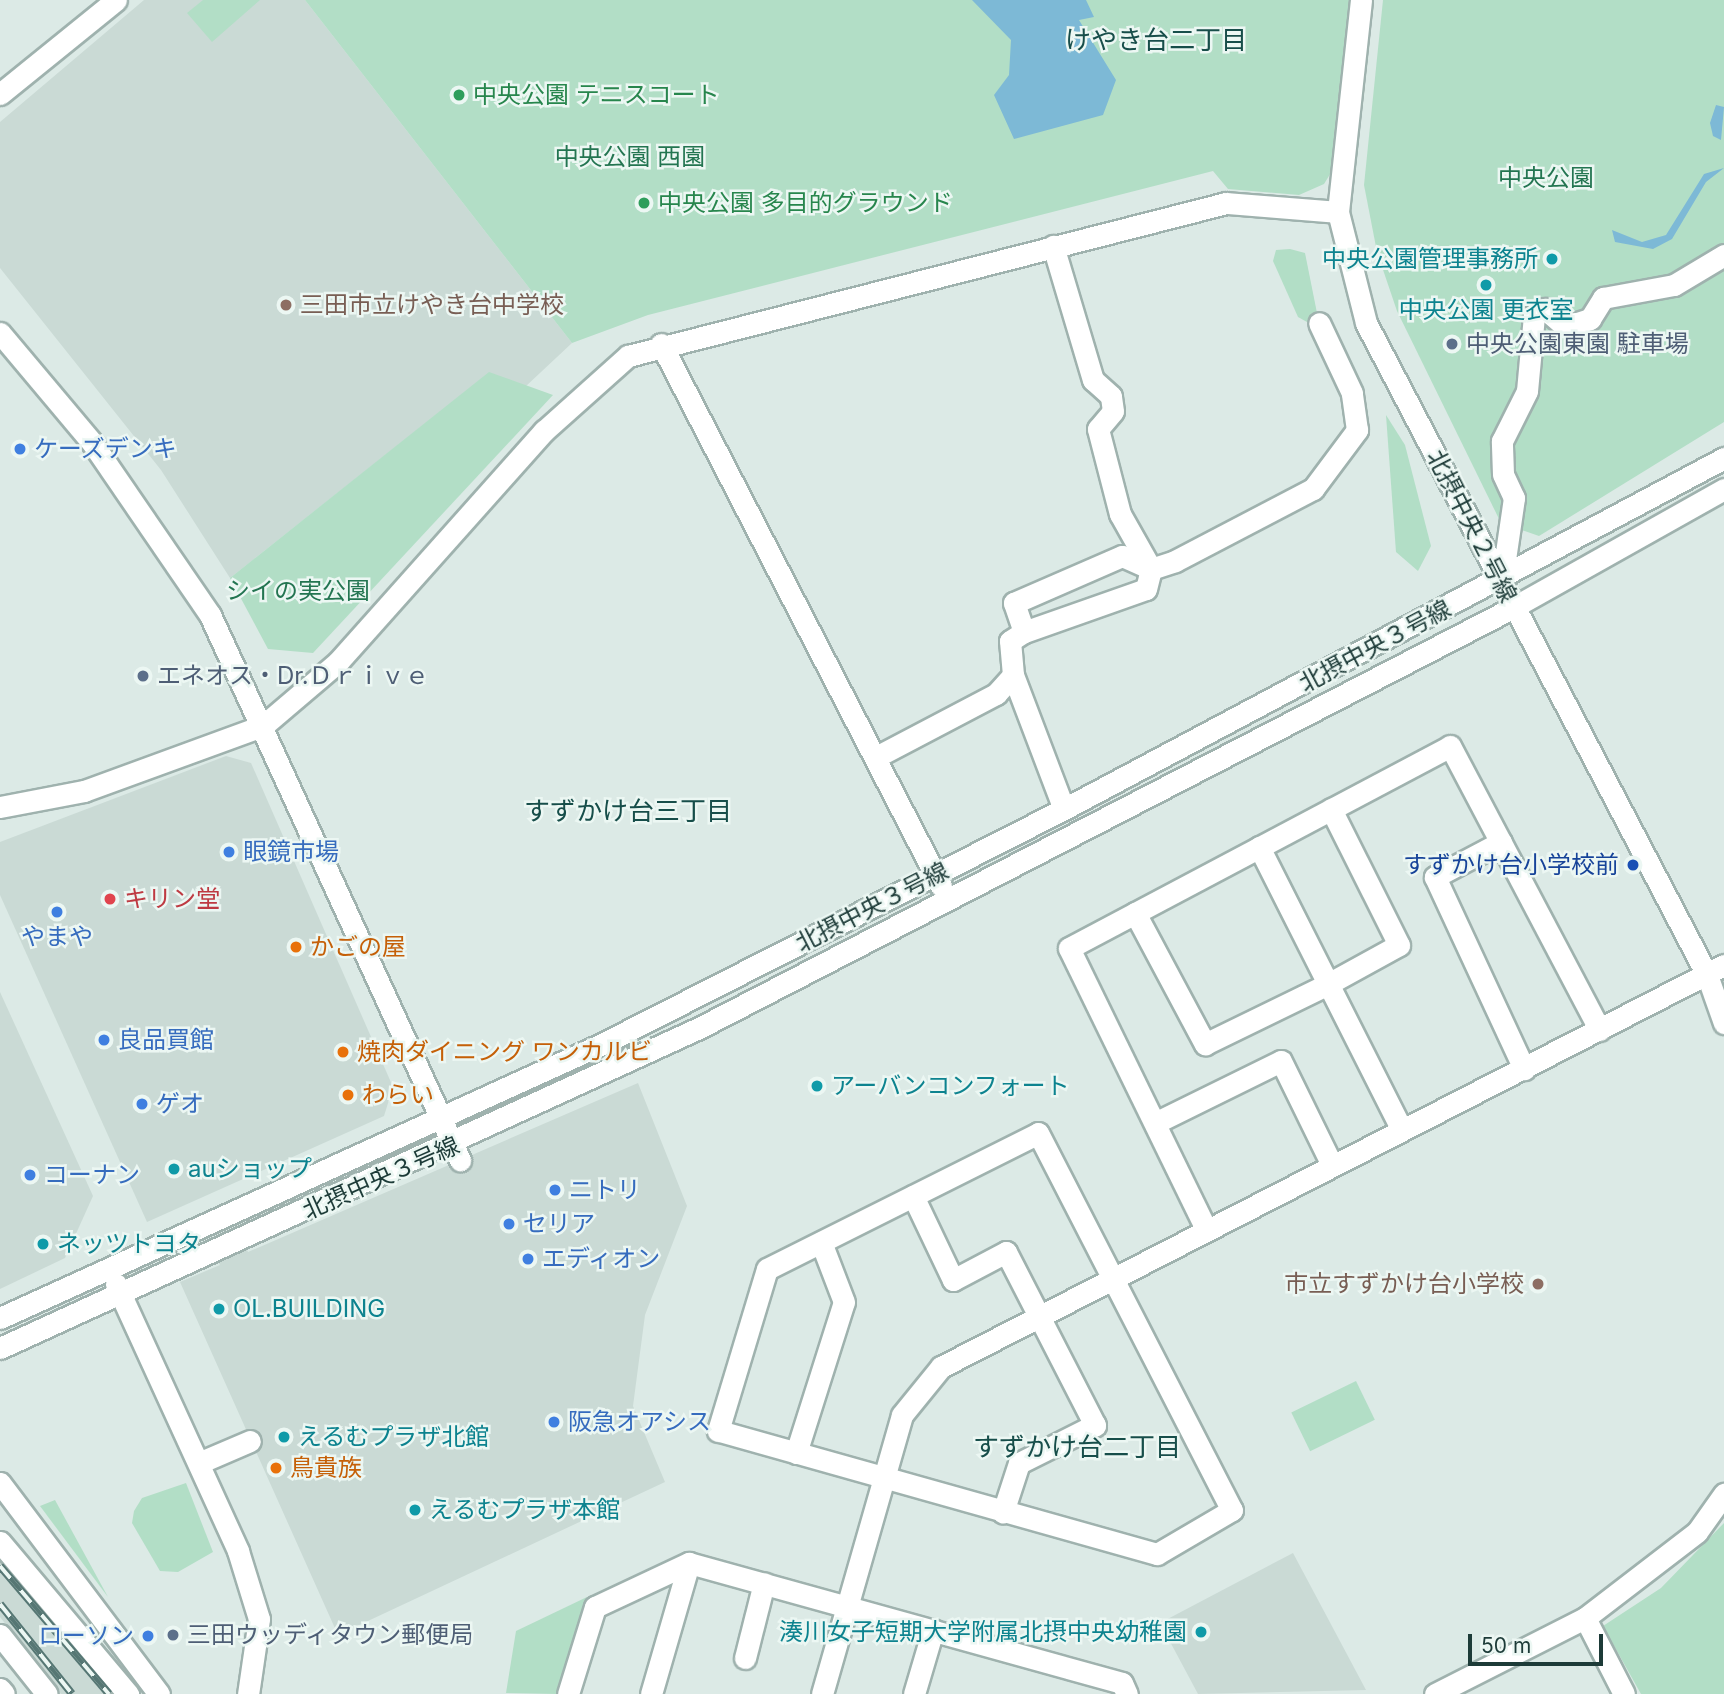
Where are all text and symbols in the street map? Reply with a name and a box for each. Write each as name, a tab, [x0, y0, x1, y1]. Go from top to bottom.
district label: けやき台二丁目	[1065, 24, 1247, 56]
place label: 中央公園 テニスコート	[473, 81, 720, 109]
marker: 中央公園 テニスコート	[451, 87, 467, 103]
park label: 中央公園 西園	[555, 143, 705, 171]
park label: 中央公園	[1498, 164, 1594, 192]
place label: 中央公園 多目的グラウンド	[658, 189, 953, 217]
marker: 中央公園 多目的グラウンド	[636, 195, 652, 211]
place label: 中央公園管理事務所	[1322, 245, 1538, 273]
marker: 中央公園管理事務所	[1544, 251, 1560, 267]
marker: 中央公園 更衣室	[1478, 277, 1494, 293]
place label: 三田市立けやき台中学校	[300, 291, 564, 319]
place label: 中央公園 更衣室	[1399, 296, 1573, 324]
marker: 三田市立けやき台中学校	[278, 297, 294, 313]
place label: 中央公園東園 駐車場	[1466, 330, 1689, 358]
marker: 中央公園東園 駐車場	[1444, 336, 1460, 352]
place label: ケーズデンキ	[34, 435, 178, 463]
marker: ケーズデンキ	[12, 441, 28, 457]
street label: 北摂中央２号線	[1421, 445, 1523, 607]
park label: シイの実公園	[226, 577, 370, 605]
street label: 北摂中央３号線	[1294, 594, 1456, 698]
place label: エネオス・Dr.Ｄｒｉｖｅ	[157, 662, 429, 690]
marker: エネオス・Dr.Ｄｒｉｖｅ	[135, 668, 151, 684]
district label: すずかけ台三丁目	[524, 795, 732, 827]
place label: 眼鏡市場	[243, 838, 339, 866]
marker: 眼鏡市場	[221, 844, 237, 860]
place label: すずかけ台小学校前	[1403, 851, 1619, 879]
street label: 北摂中央３号線	[791, 856, 953, 958]
marker: すずかけ台小学校前	[1625, 857, 1641, 873]
place label: キリン堂	[124, 885, 220, 913]
marker: キリン堂	[102, 891, 118, 907]
marker: やまや	[49, 904, 65, 920]
place label: やまや	[21, 923, 93, 951]
place label: かごの屋	[310, 933, 406, 961]
marker: かごの屋	[288, 939, 304, 955]
place label: 良品買館	[118, 1026, 214, 1054]
marker: 良品買館	[96, 1032, 112, 1048]
place label: 焼肉ダイニング ワンカルビ	[357, 1038, 652, 1066]
marker: 焼肉ダイニング ワンカルビ	[335, 1044, 351, 1060]
place label: アーバンコンフォート	[831, 1072, 1070, 1100]
marker: アーバンコンフォート	[809, 1078, 825, 1094]
place label: わらい	[362, 1081, 434, 1109]
marker: わらい	[340, 1087, 356, 1103]
place label: ゲオ	[156, 1090, 204, 1118]
marker: ゲオ	[134, 1096, 150, 1112]
street label: 北摂中央３号線	[298, 1131, 464, 1225]
place label: auショップ	[188, 1155, 312, 1183]
place label: コーナン	[44, 1161, 140, 1189]
marker: auショップ	[166, 1161, 182, 1177]
marker: コーナン	[22, 1167, 38, 1183]
place label: ニトリ	[569, 1176, 641, 1204]
marker: ニトリ	[547, 1182, 563, 1198]
place label: セリア	[523, 1210, 595, 1238]
marker: セリア	[501, 1216, 517, 1232]
place label: ネッツトヨタ	[57, 1230, 201, 1258]
marker: ネッツトヨタ	[35, 1236, 51, 1252]
place label: エディオン	[542, 1245, 662, 1273]
marker: エディオン	[520, 1251, 536, 1267]
place label: 市立すずかけ台小学校	[1284, 1270, 1524, 1298]
marker: 市立すずかけ台小学校	[1530, 1276, 1546, 1292]
place label: OL.BUILDING	[233, 1295, 385, 1323]
marker: OL.BUILDING	[211, 1301, 227, 1317]
place label: 阪急オアシス	[568, 1408, 712, 1436]
marker: 阪急オアシス	[546, 1414, 562, 1430]
place label: えるむプラザ北館	[298, 1423, 490, 1451]
marker: えるむプラザ北館	[276, 1429, 292, 1445]
district label: すずかけ台二丁目	[973, 1431, 1181, 1463]
place label: 鳥貴族	[290, 1454, 362, 1482]
marker: 鳥貴族	[268, 1460, 284, 1476]
place label: えるむプラザ本館	[429, 1496, 621, 1524]
marker: えるむプラザ本館	[407, 1502, 423, 1518]
place label: 湊川女子短期大学附属北摂中央幼稚園	[779, 1618, 1187, 1646]
scale bar	[1472, 1620, 1607, 1664]
place label: 三田ウッディタウン郵便局	[187, 1621, 475, 1649]
place label: ローソン	[38, 1622, 134, 1650]
marker: 湊川女子短期大学附属北摂中央幼稚園	[1193, 1624, 1209, 1640]
marker: 三田ウッディタウン郵便局	[165, 1627, 181, 1643]
marker: ローソン	[140, 1628, 156, 1644]
text: 50 m	[1481, 1633, 1531, 1658]

